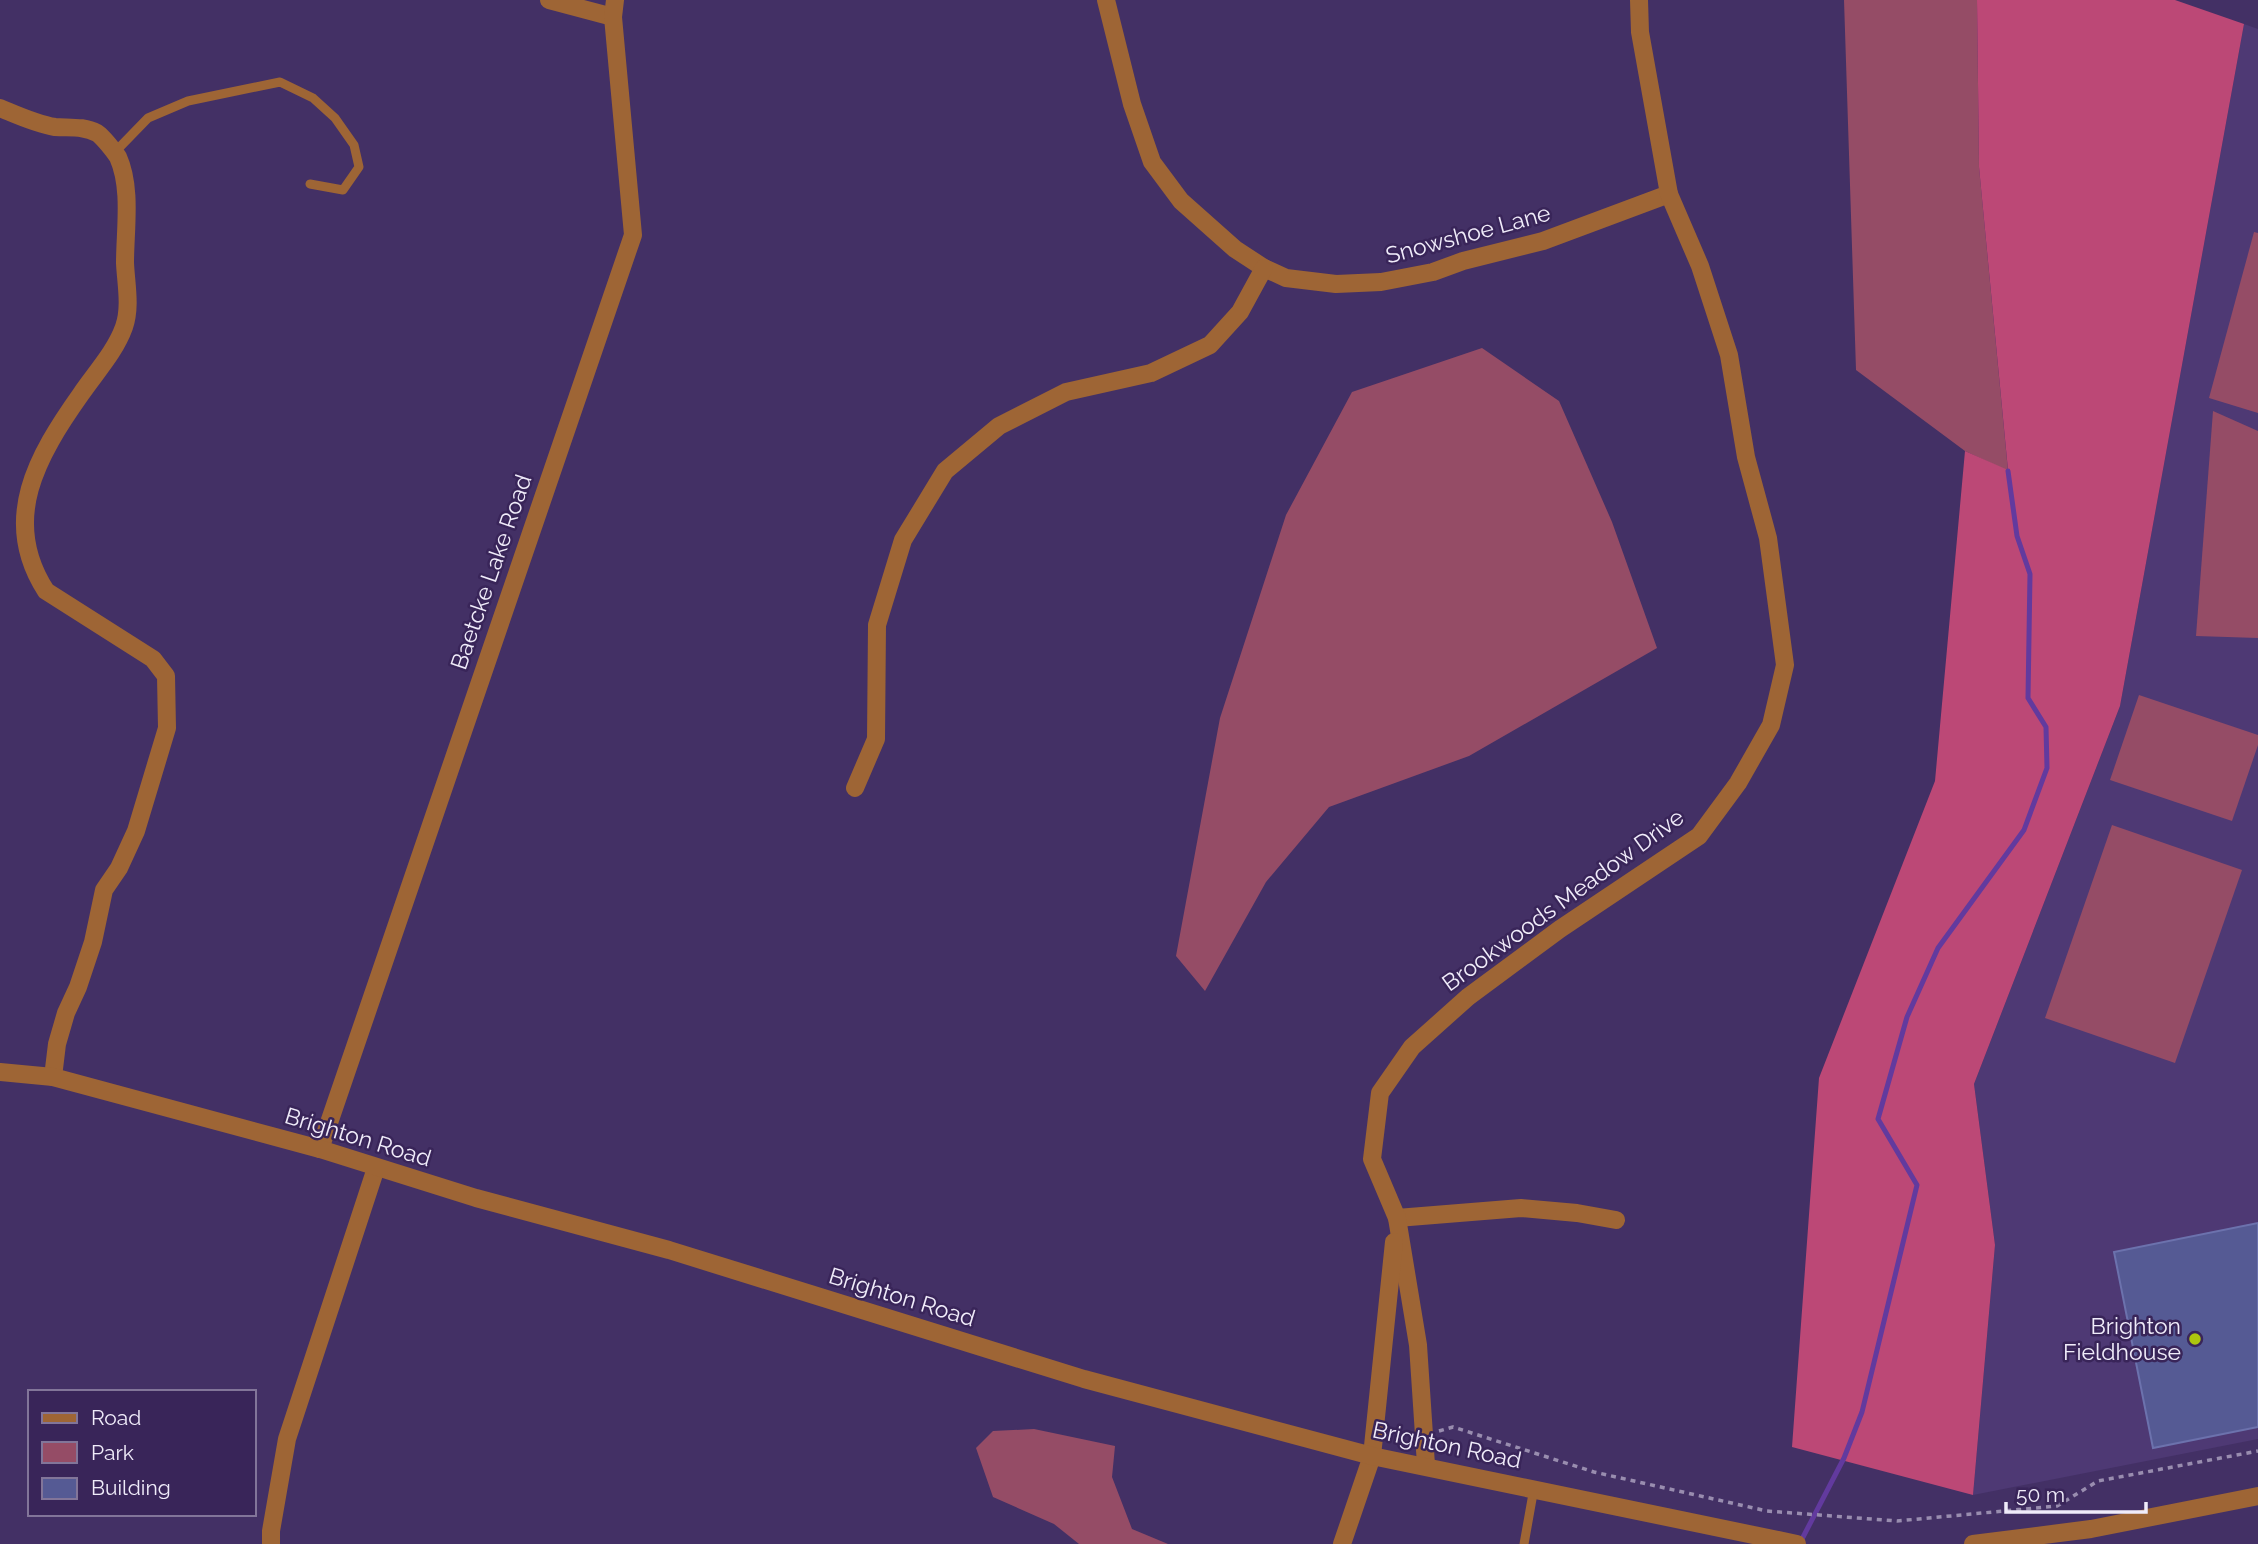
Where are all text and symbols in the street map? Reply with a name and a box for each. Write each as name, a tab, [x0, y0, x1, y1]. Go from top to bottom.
street label: Snowshoe Lane	[1383, 199, 1553, 268]
street label: Baetcke Lake Road	[444, 471, 537, 673]
street label: Brookwoods Meadow Drive	[1437, 803, 1689, 996]
street label: Brighton Road	[282, 1101, 435, 1172]
street label: Brighton Road	[826, 1261, 979, 1332]
place label: Brighton Fieldhouse	[2063, 1312, 2181, 1365]
marker: Brighton Fieldhouse	[2187, 1331, 2203, 1347]
legend	[28, 1390, 256, 1516]
text: Road	[91, 1405, 141, 1430]
street label: Brighton Road	[1370, 1416, 1524, 1473]
text: Park	[91, 1440, 134, 1465]
scale bar	[2006, 1470, 2146, 1514]
text: Building	[91, 1475, 171, 1500]
text: 50 m	[2016, 1482, 2065, 1507]

